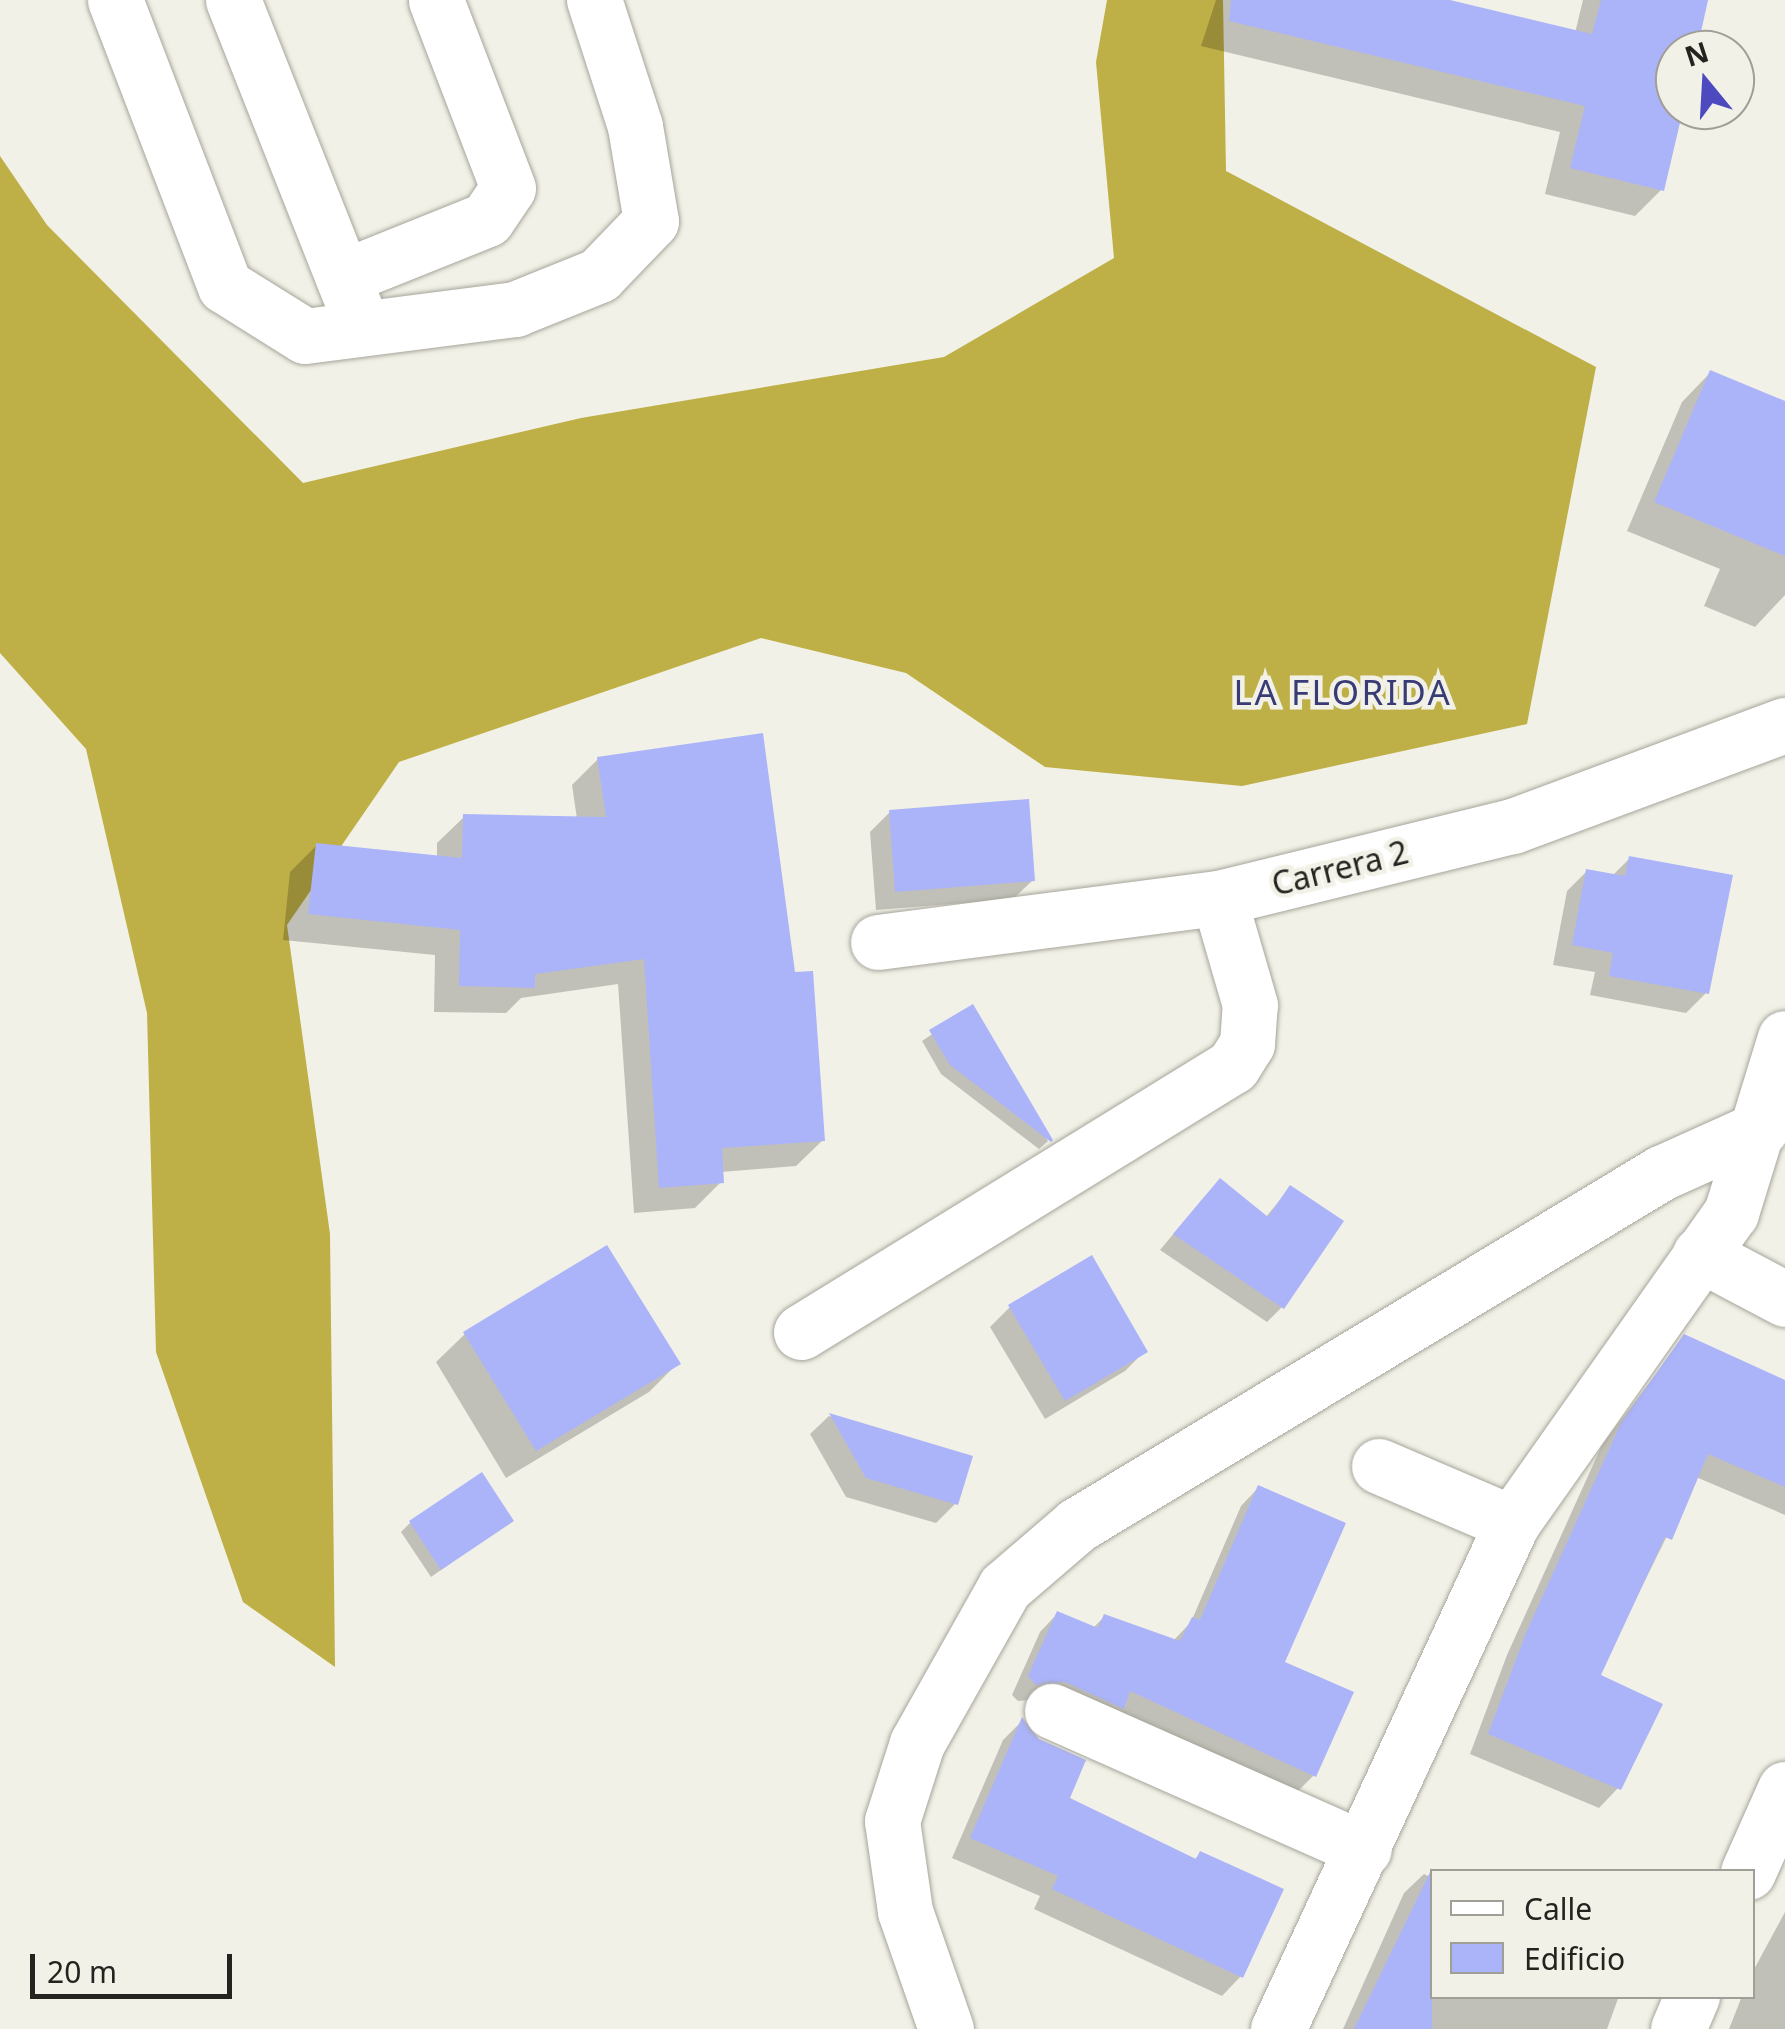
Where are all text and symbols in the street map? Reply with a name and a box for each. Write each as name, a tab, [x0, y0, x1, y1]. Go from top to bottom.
north arrow	[1655, 30, 1755, 130]
text: N	[1680, 32, 1713, 75]
district label: LA FLORIDA	[1234, 671, 1452, 713]
street label: Carrera 2	[1268, 833, 1412, 903]
legend	[1430, 1869, 1755, 1999]
text: Calle	[1524, 1888, 1592, 1929]
scale bar	[35, 1934, 238, 1996]
text: Edificio	[1524, 1938, 1625, 1979]
text: 20 m	[47, 1951, 117, 1992]

